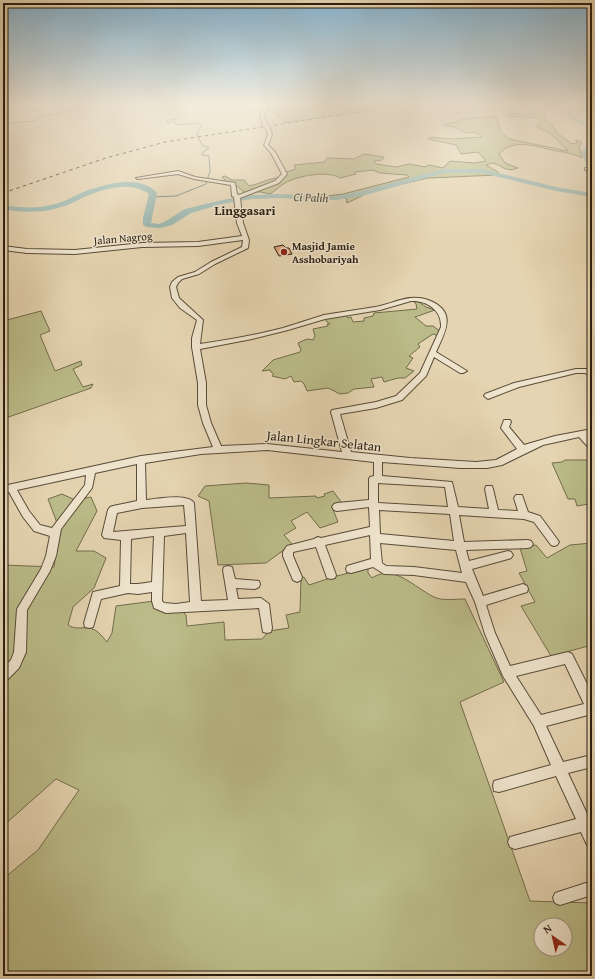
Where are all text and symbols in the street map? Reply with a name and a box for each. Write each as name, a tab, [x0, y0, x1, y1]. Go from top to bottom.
water label: Ci Palih	[293, 188, 329, 206]
district label: Linggasari	[214, 201, 276, 220]
street label: Jalan Nagrog	[91, 227, 154, 249]
place label: Masjid Jamie Asshobariyah	[292, 238, 359, 267]
marker: Masjid Jamie Asshobariyah	[279, 247, 289, 257]
street label: Jalan Lingkar Selatan	[264, 425, 383, 457]
north arrow	[533, 917, 573, 957]
text: N	[540, 920, 555, 937]

